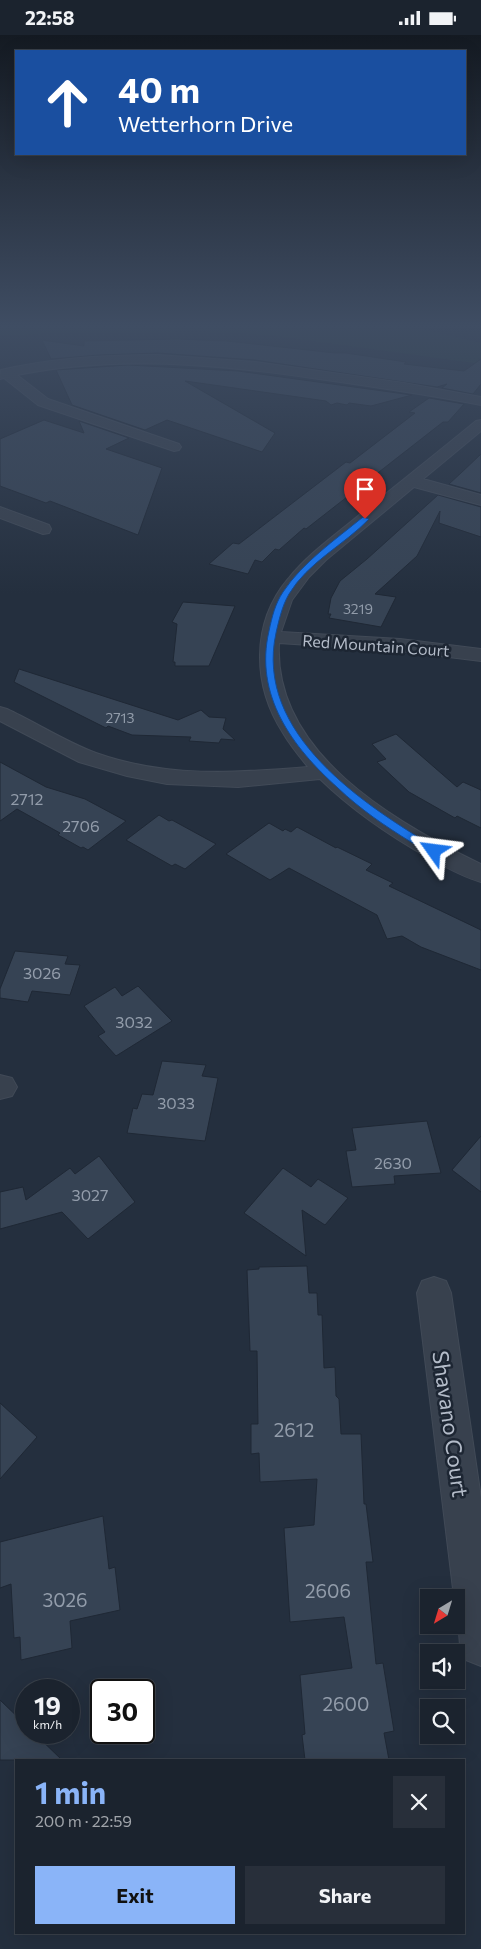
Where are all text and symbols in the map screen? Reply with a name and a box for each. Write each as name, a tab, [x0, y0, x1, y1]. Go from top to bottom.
text: 22:58	[25, 6, 74, 29]
text: 40 m	[118, 67, 200, 110]
icon: ahead	[35, 70, 100, 135]
text: Wetterhorn Drive	[118, 110, 293, 137]
pin	[344, 468, 386, 519]
icon: arrive	[351, 475, 379, 503]
house number: 3219	[343, 600, 373, 617]
street label: Red Mountain Court	[302, 630, 451, 660]
house number: 2713	[105, 709, 135, 726]
house number: 2712	[11, 789, 44, 808]
house number: 2706	[62, 816, 100, 835]
position arrow	[407, 824, 459, 876]
house number: 3026	[23, 963, 61, 982]
house number: 3032	[115, 1012, 153, 1031]
house number: 3033	[157, 1093, 195, 1112]
house number: 2630	[374, 1153, 412, 1172]
house number: 3027	[72, 1185, 108, 1204]
street label: Shavano Court	[427, 1349, 475, 1499]
house number: 2612	[274, 1418, 314, 1441]
house number: 2606	[305, 1579, 351, 1602]
house number: 3026	[42, 1588, 88, 1611]
north arrow	[420, 1589, 465, 1634]
map controls	[420, 1589, 465, 1744]
button: sound	[420, 1644, 465, 1689]
speed limit sign: 30	[90, 1679, 155, 1744]
text: 19	[34, 1690, 61, 1720]
house number: 2600	[323, 1692, 369, 1715]
button: search	[420, 1699, 465, 1744]
text: km/h	[33, 1717, 62, 1731]
text: 1 min	[35, 1773, 106, 1810]
button: close	[393, 1776, 445, 1828]
text: 200 m · 22:59	[35, 1811, 132, 1830]
button: Exit	[35, 1866, 235, 1924]
button: Share	[245, 1866, 445, 1924]

